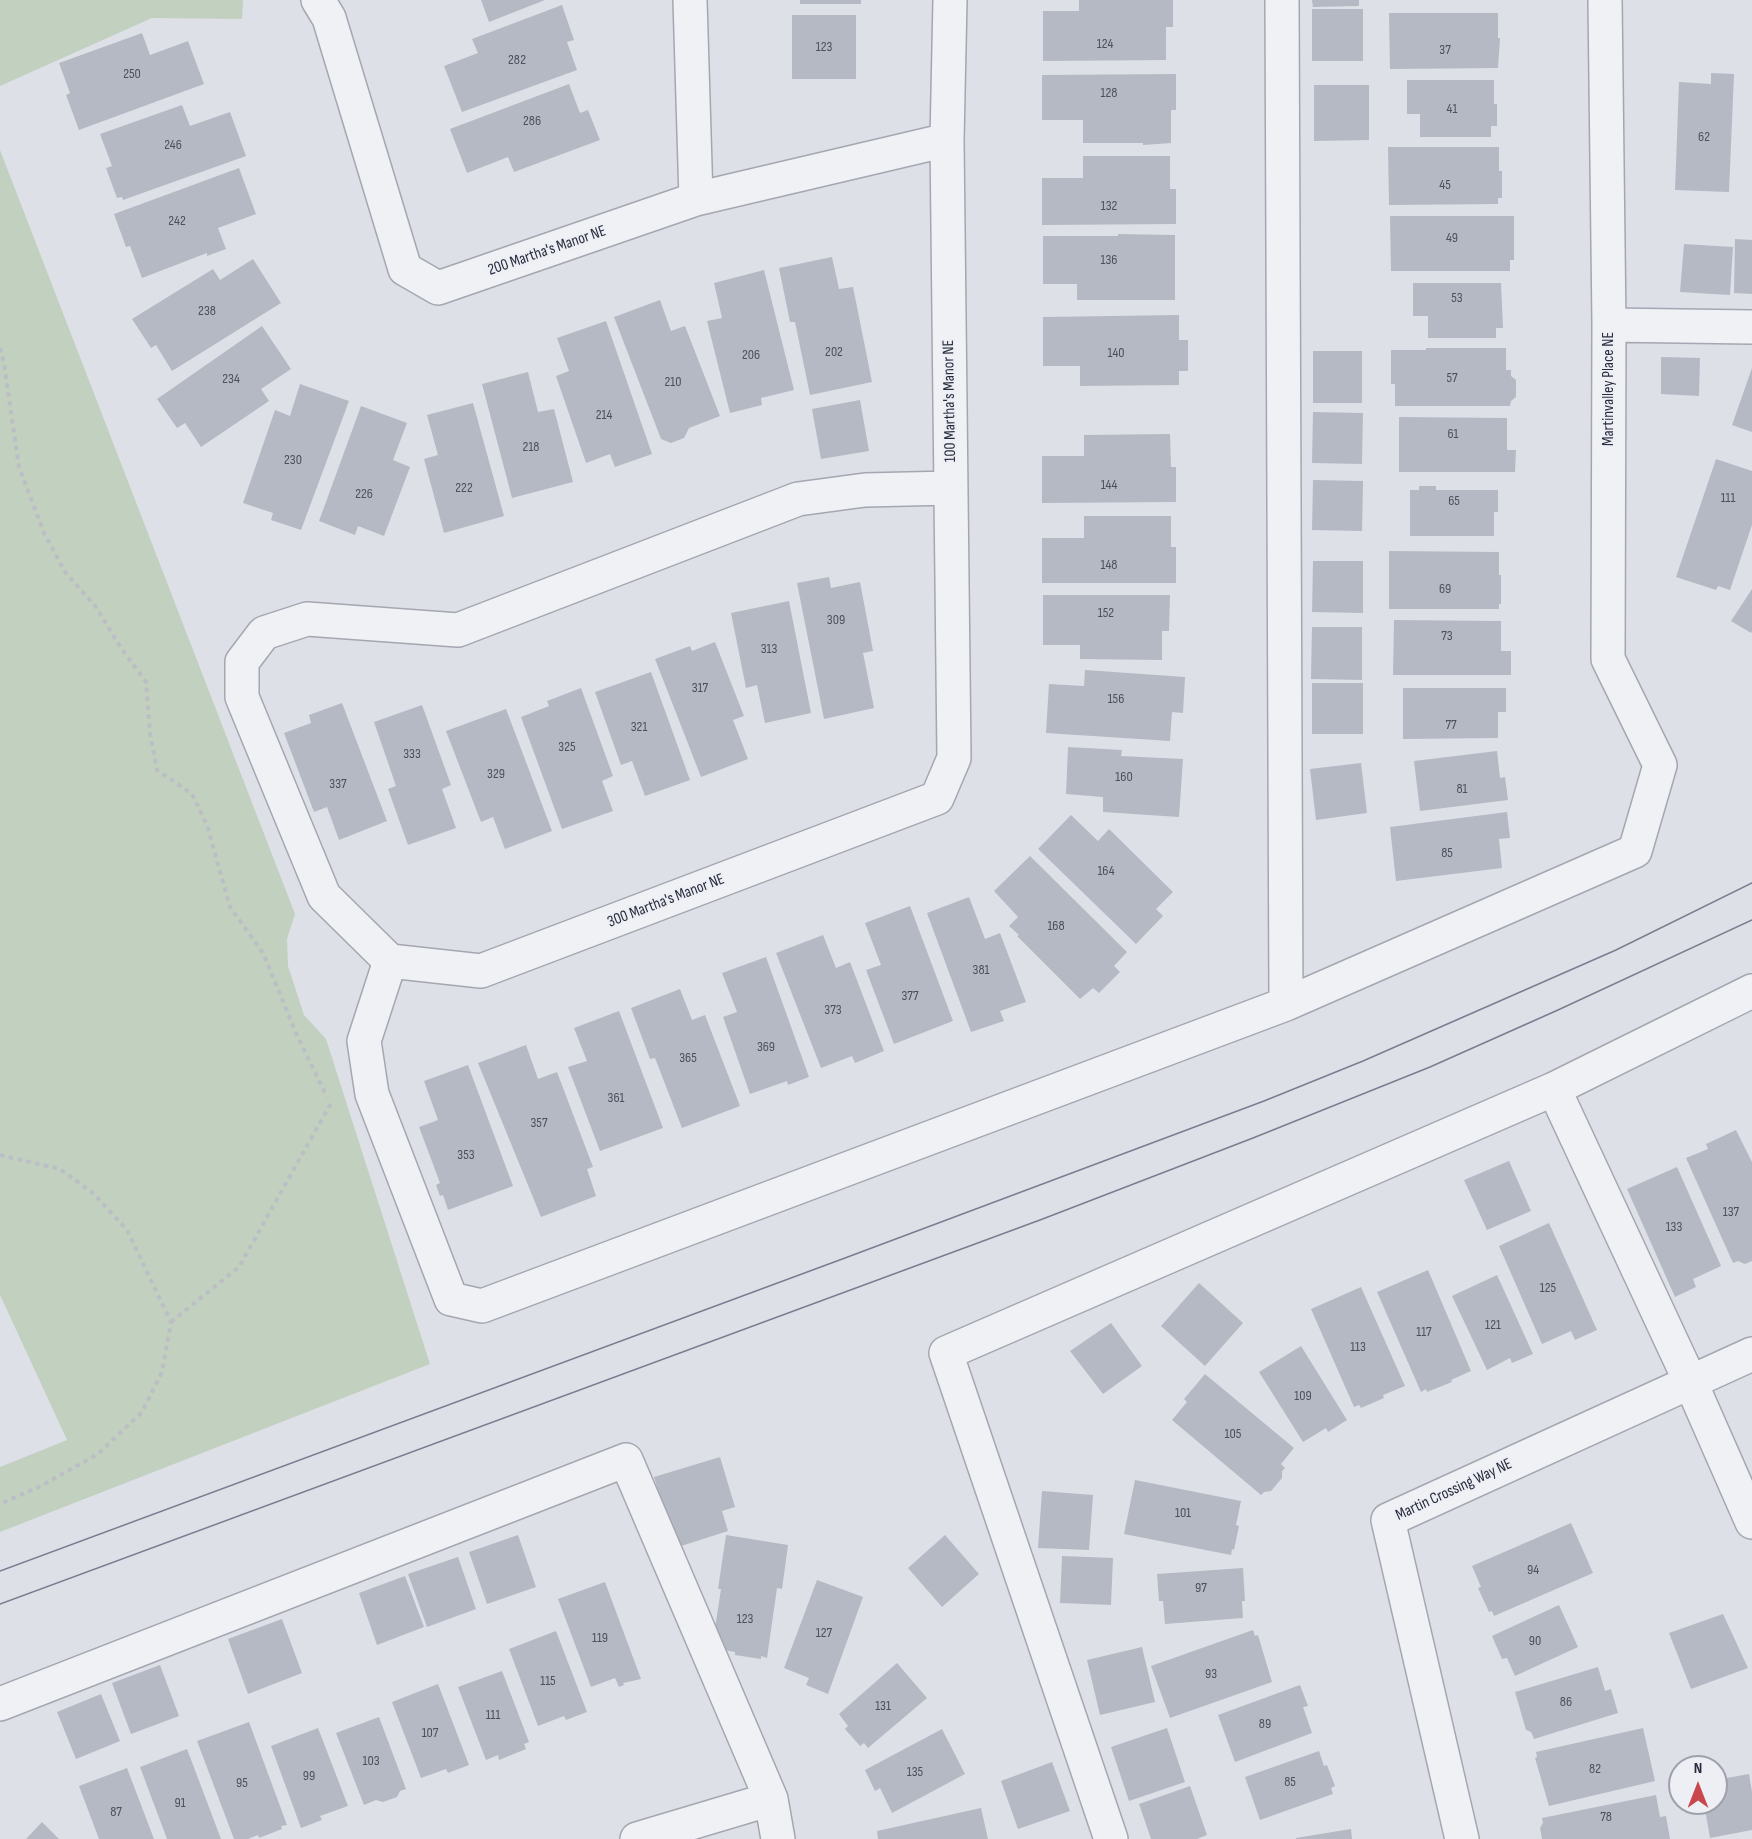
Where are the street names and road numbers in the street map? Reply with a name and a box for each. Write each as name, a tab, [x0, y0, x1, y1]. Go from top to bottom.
street label: 200 Martha's Manor NE	[485, 222, 609, 280]
street label: Martinvalley Place NE	[1599, 332, 1619, 446]
street label: 100 Martha's Manor NE	[939, 340, 961, 462]
street label: 300 Martha's Manor NE	[605, 870, 727, 932]
street label: Martin Crossing Way NE	[1393, 1455, 1515, 1525]

